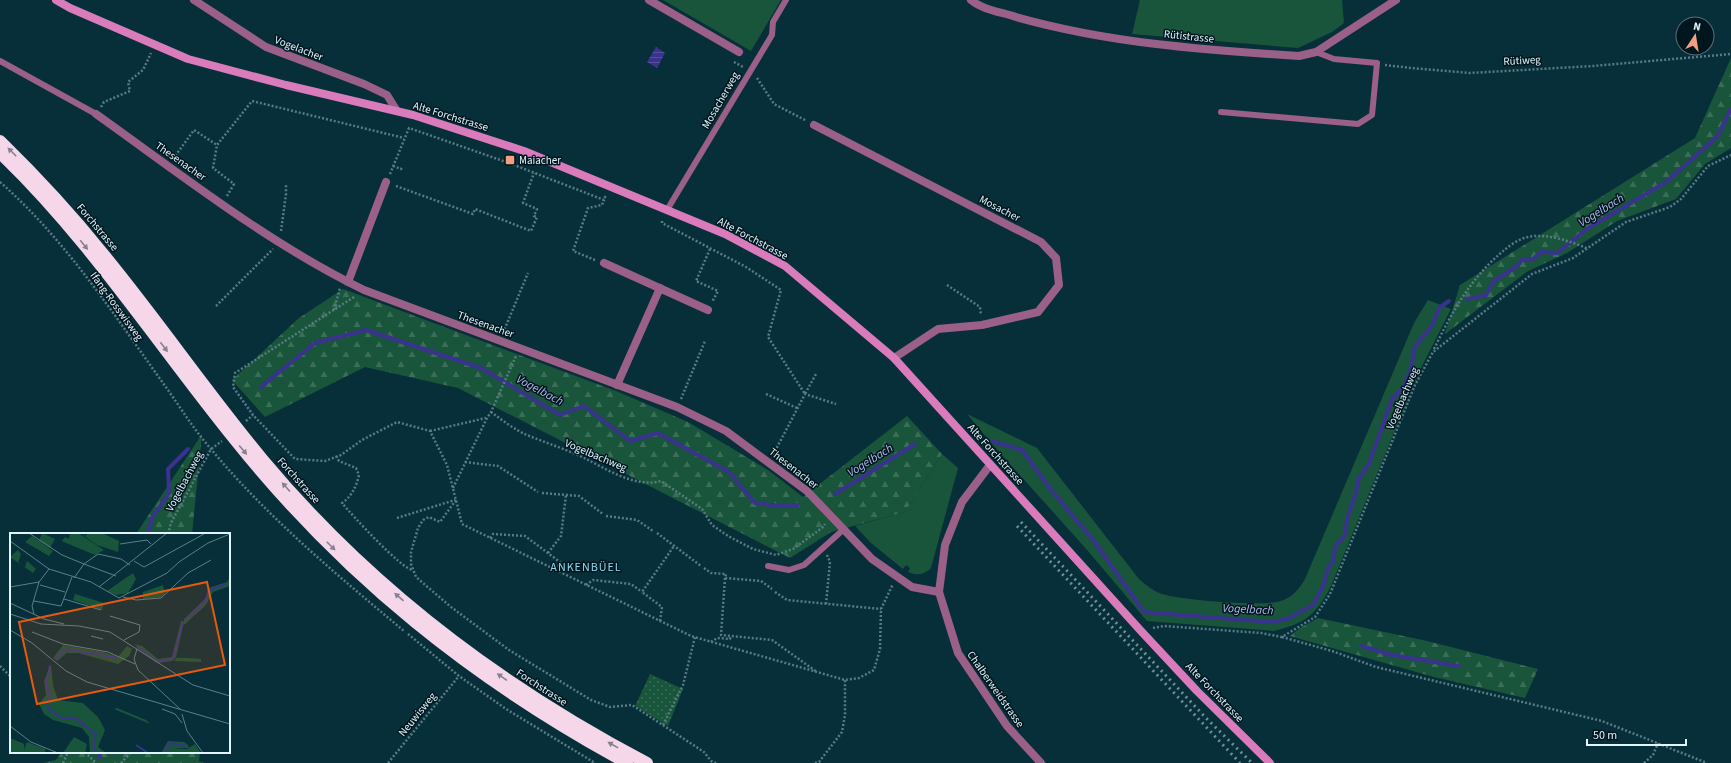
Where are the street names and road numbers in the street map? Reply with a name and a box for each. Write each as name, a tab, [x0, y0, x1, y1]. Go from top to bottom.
street label: Rütistrasse	[1163, 26, 1215, 47]
street label: Vogelacher	[272, 32, 325, 65]
street label: Rütiweg	[1503, 52, 1542, 69]
street label: Mosacherweg	[698, 69, 743, 131]
street label: Alte Forchstrasse	[411, 98, 491, 135]
street label: Thesenacher	[152, 138, 209, 185]
street label: Mosacher	[977, 192, 1023, 225]
street label: Forchstrasse	[73, 200, 122, 255]
street label: Alte Forchstrasse	[715, 214, 791, 264]
street label: Ifang-Rosswisweg	[87, 269, 147, 344]
street label: Thesenacher	[455, 307, 516, 342]
street label: Vogelbachweg	[1383, 364, 1423, 432]
street label: Alte Forchstrasse	[964, 420, 1028, 489]
street label: Vogelbachweg	[562, 436, 630, 476]
street label: Thesenacher	[766, 444, 822, 493]
street label: Vogelbachweg	[162, 448, 207, 514]
street label: Forchstrasse	[274, 454, 324, 507]
street label: Chalberweidstrasse	[964, 648, 1028, 731]
street label: Alte Forchstrasse	[1182, 659, 1247, 726]
street label: Forchstrasse	[513, 665, 571, 710]
street label: Neuwisweg	[395, 689, 440, 739]

